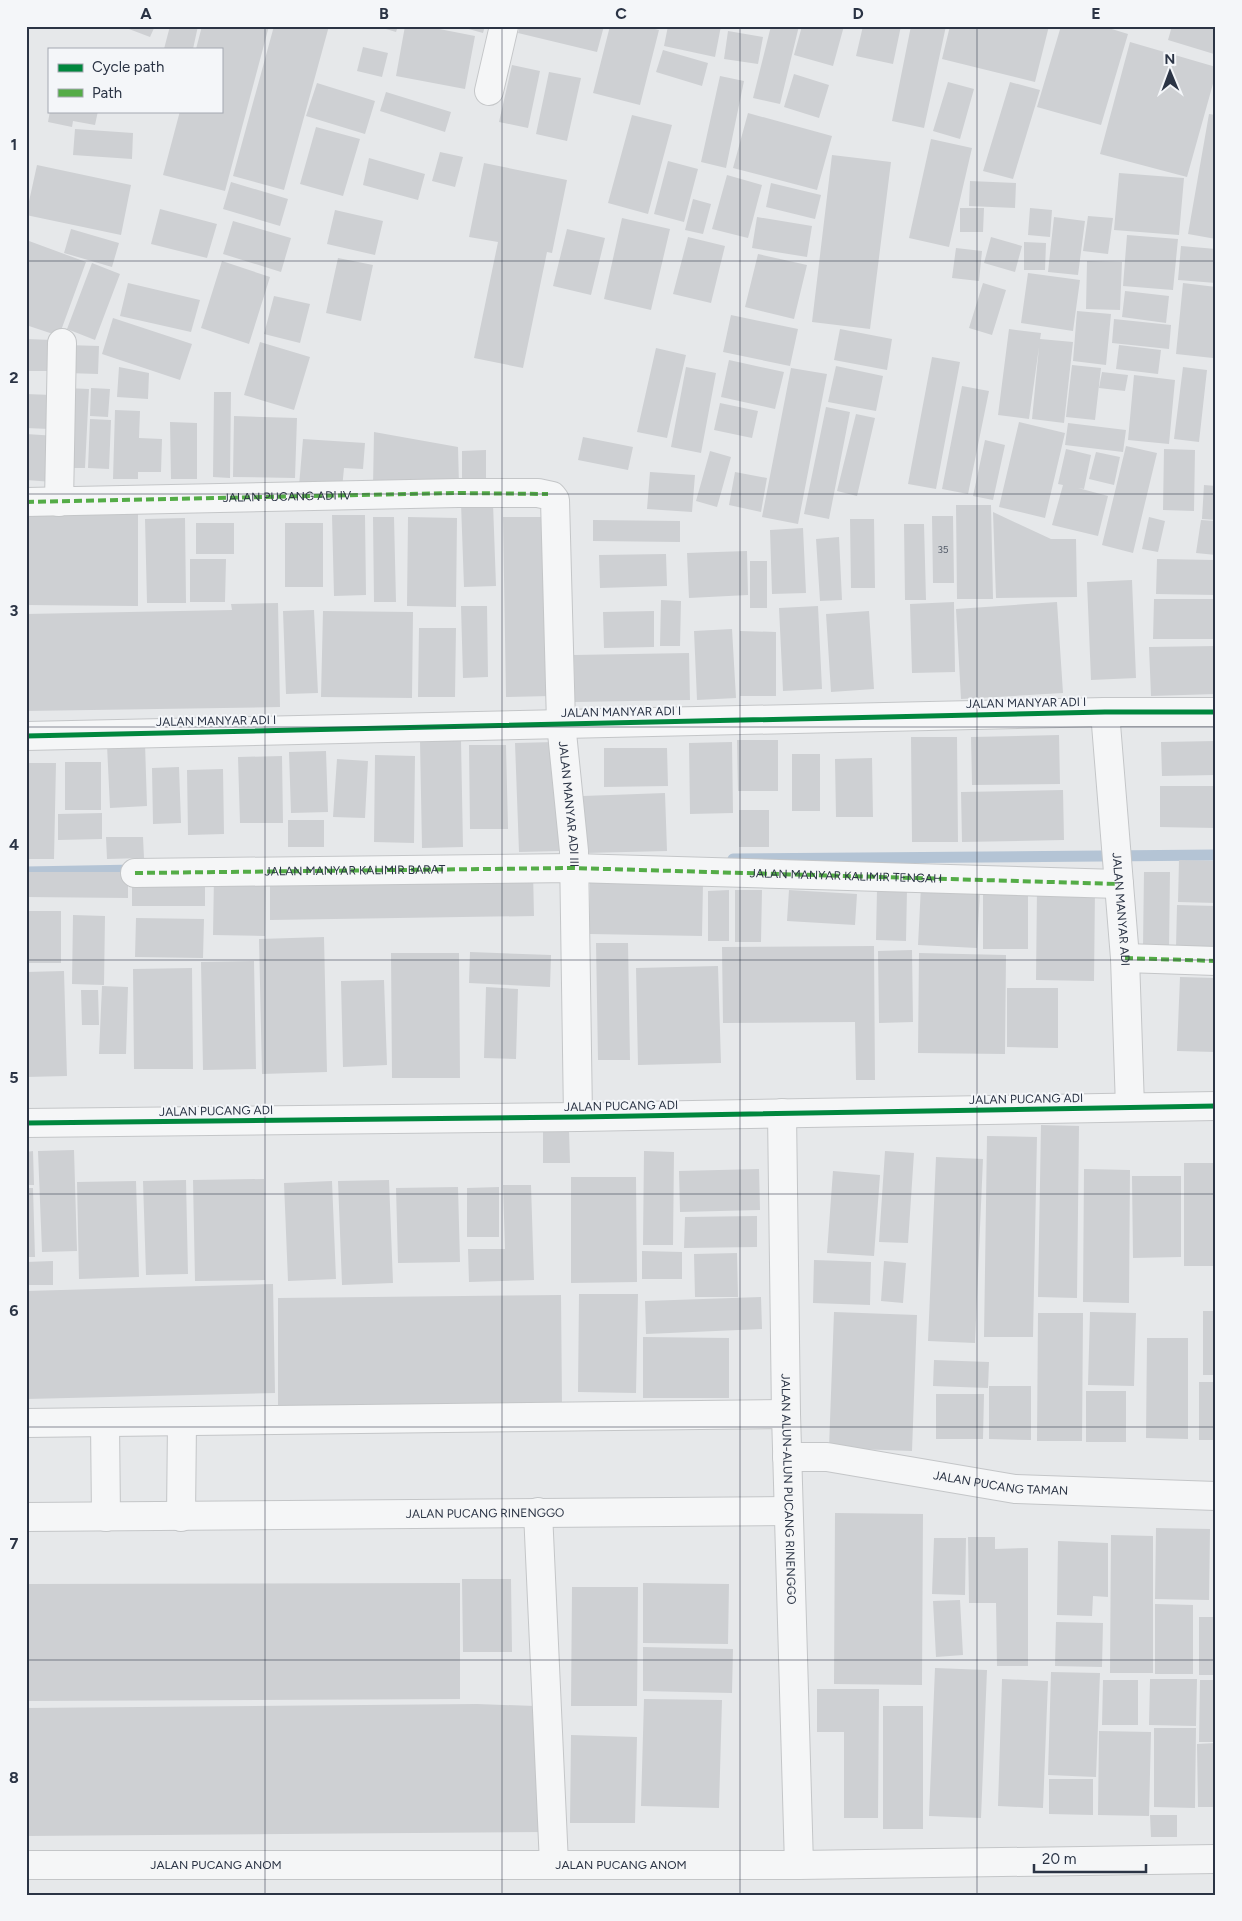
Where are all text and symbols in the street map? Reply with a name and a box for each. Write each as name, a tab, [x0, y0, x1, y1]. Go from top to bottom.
text: A	[140, 4, 152, 23]
text: B	[379, 4, 389, 23]
text: C	[615, 4, 627, 23]
text: D	[852, 4, 864, 23]
text: E	[1091, 4, 1101, 23]
legend	[48, 48, 222, 112]
north arrow	[1144, 48, 1194, 98]
text: N	[1164, 51, 1175, 68]
text: Cycle path	[92, 58, 164, 76]
text: Path	[92, 84, 122, 102]
text: 1	[11, 135, 17, 154]
text: 2	[9, 368, 19, 387]
street label: JALAN PUCANG ADI IV	[222, 488, 352, 505]
house number: 35	[937, 543, 949, 556]
text: 3	[10, 601, 19, 620]
street label: JALAN MANYAR ADI I	[966, 695, 1086, 711]
street label: JALAN MANYAR ADI I	[561, 704, 681, 720]
street label: JALAN MANYAR ADI I	[156, 713, 276, 729]
street label: JALAN MANYAR ADI III	[556, 740, 581, 867]
text: 4	[9, 835, 19, 854]
street label: JALAN MANYAR ADI	[1109, 852, 1132, 966]
street label: JALAN MANYAR KALIMIR BARAT	[264, 862, 446, 879]
street label: JALAN MANYAR KALIMIR TENGAH	[749, 866, 942, 886]
text: 5	[9, 1068, 19, 1087]
street label: JALAN PUCANG ADI	[969, 1091, 1083, 1107]
street label: JALAN PUCANG ADI	[564, 1098, 678, 1114]
street label: JALAN PUCANG ADI	[159, 1103, 273, 1119]
text: 6	[9, 1301, 19, 1320]
street label: JALAN ALUN-ALUN PUCANG RINENGGO	[778, 1373, 798, 1605]
street label: JALAN PUCANG TAMAN	[932, 1468, 1069, 1498]
street label: JALAN PUCANG RINENGGO	[406, 1506, 564, 1521]
text: 7	[10, 1534, 19, 1553]
text: 8	[9, 1768, 19, 1787]
scale bar	[1034, 1841, 1147, 1873]
text: 20 m	[1042, 1850, 1076, 1868]
street label: JALAN PUCANG ANOM	[150, 1858, 282, 1872]
street label: JALAN PUCANG ANOM	[555, 1858, 687, 1872]

